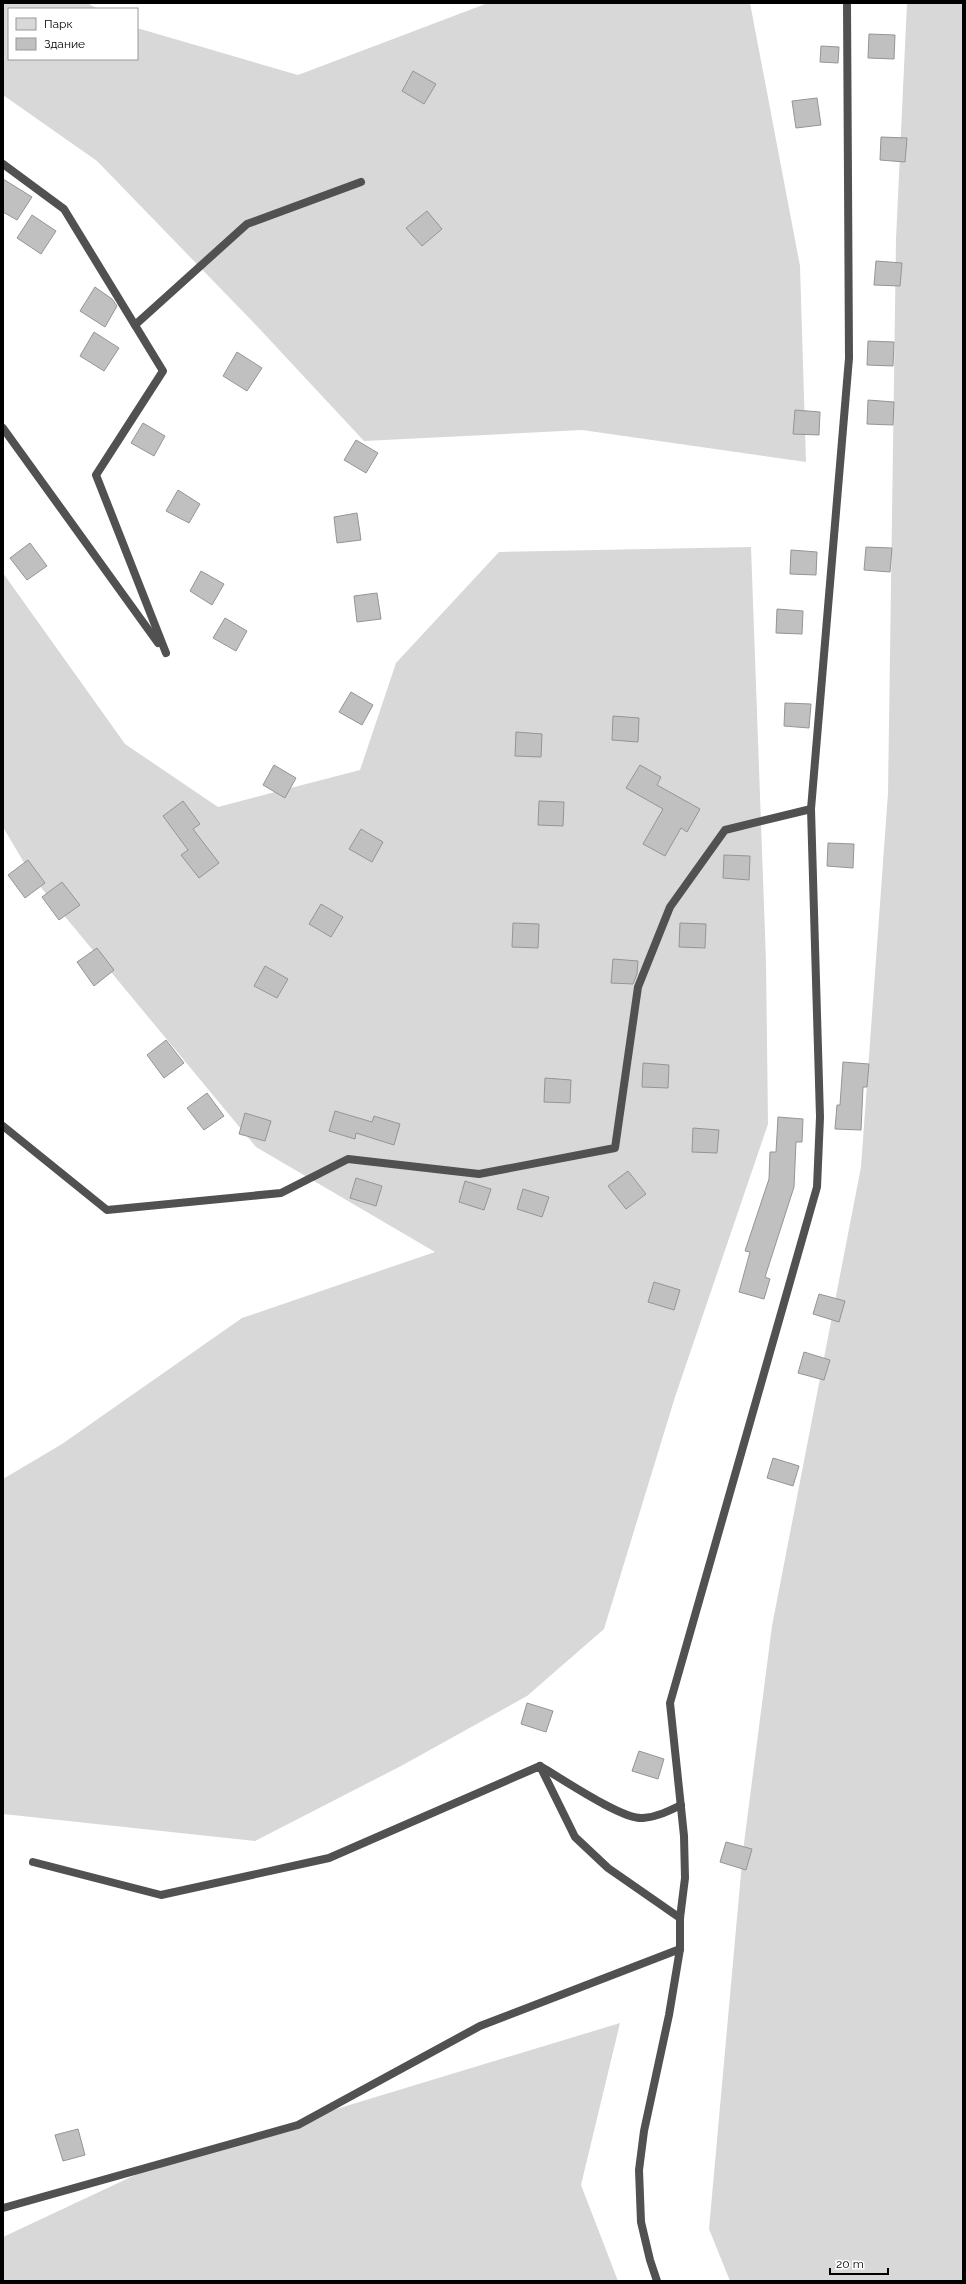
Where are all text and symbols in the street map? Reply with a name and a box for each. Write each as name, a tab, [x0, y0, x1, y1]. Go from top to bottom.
legend	[8, 8, 138, 60]
text: Парк	[44, 17, 73, 31]
text: Здание	[44, 37, 85, 51]
scale bar	[830, 2250, 888, 2276]
text: 20 m	[836, 2257, 864, 2271]

